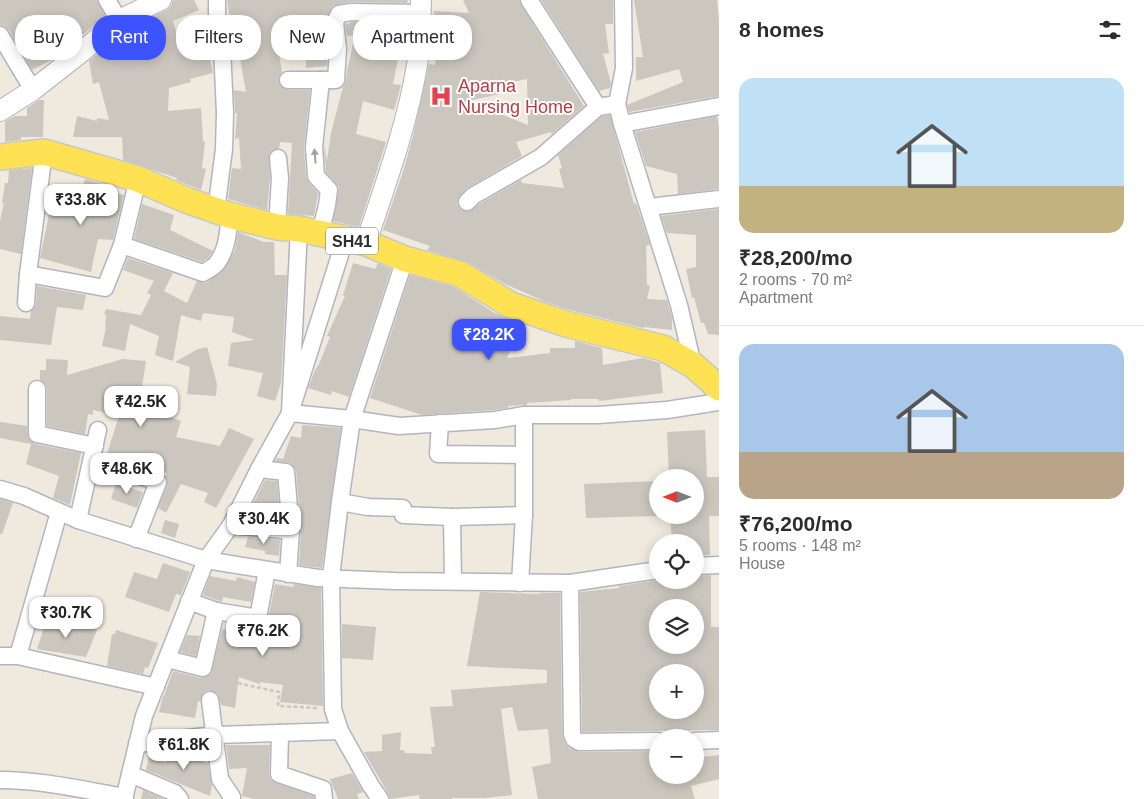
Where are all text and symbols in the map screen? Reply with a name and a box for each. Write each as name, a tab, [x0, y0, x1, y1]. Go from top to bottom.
chip: Buy	[15, 15, 82, 60]
chip: Rent	[92, 15, 166, 60]
chip: Filters	[176, 15, 261, 60]
chip: New	[271, 15, 343, 60]
chip: Apartment	[353, 15, 472, 60]
icon: filters	[1096, 16, 1124, 44]
text: 8 homes	[739, 18, 824, 41]
place label: Aparna Nursing Home	[458, 76, 573, 117]
hospital icon: Aparna Nursing Home	[428, 83, 454, 109]
icon: home	[887, 111, 977, 201]
one-way arrow	[310, 148, 318, 164]
pin: ₹33.8K	[40, 184, 122, 226]
text: ₹33.8K	[55, 191, 107, 208]
road number: SH41	[326, 228, 378, 255]
text: ₹28,200/mo	[739, 246, 853, 269]
text: 2 rooms · 70 m²	[739, 271, 852, 288]
text: Apartment	[739, 289, 813, 306]
pin: ₹28.2K	[448, 318, 530, 361]
text: ₹28.2K	[463, 326, 515, 343]
icon: home	[887, 376, 977, 466]
pin: ₹42.5K	[100, 386, 182, 428]
text: ₹42.5K	[115, 393, 167, 410]
pin: ₹48.6K	[86, 452, 168, 495]
text: ₹48.6K	[101, 460, 153, 477]
north arrow	[649, 469, 704, 524]
map controls	[649, 469, 704, 784]
pin: ₹30.4K	[223, 502, 305, 545]
text: ₹30.4K	[238, 510, 290, 527]
text: ₹76,200/mo	[739, 512, 853, 535]
button: locate	[649, 534, 704, 589]
text: 5 rooms · 148 m²	[739, 537, 861, 554]
text: House	[739, 555, 785, 572]
pin: ₹30.7K	[25, 596, 107, 639]
button: layers	[649, 599, 704, 654]
text: ₹30.7K	[40, 604, 92, 621]
pin: ₹76.2K	[222, 614, 304, 657]
text: ₹76.2K	[237, 622, 289, 639]
button: +	[649, 664, 704, 719]
pin: ₹61.8K	[143, 728, 225, 771]
button: −	[649, 729, 704, 784]
text: ₹61.8K	[158, 736, 210, 753]

